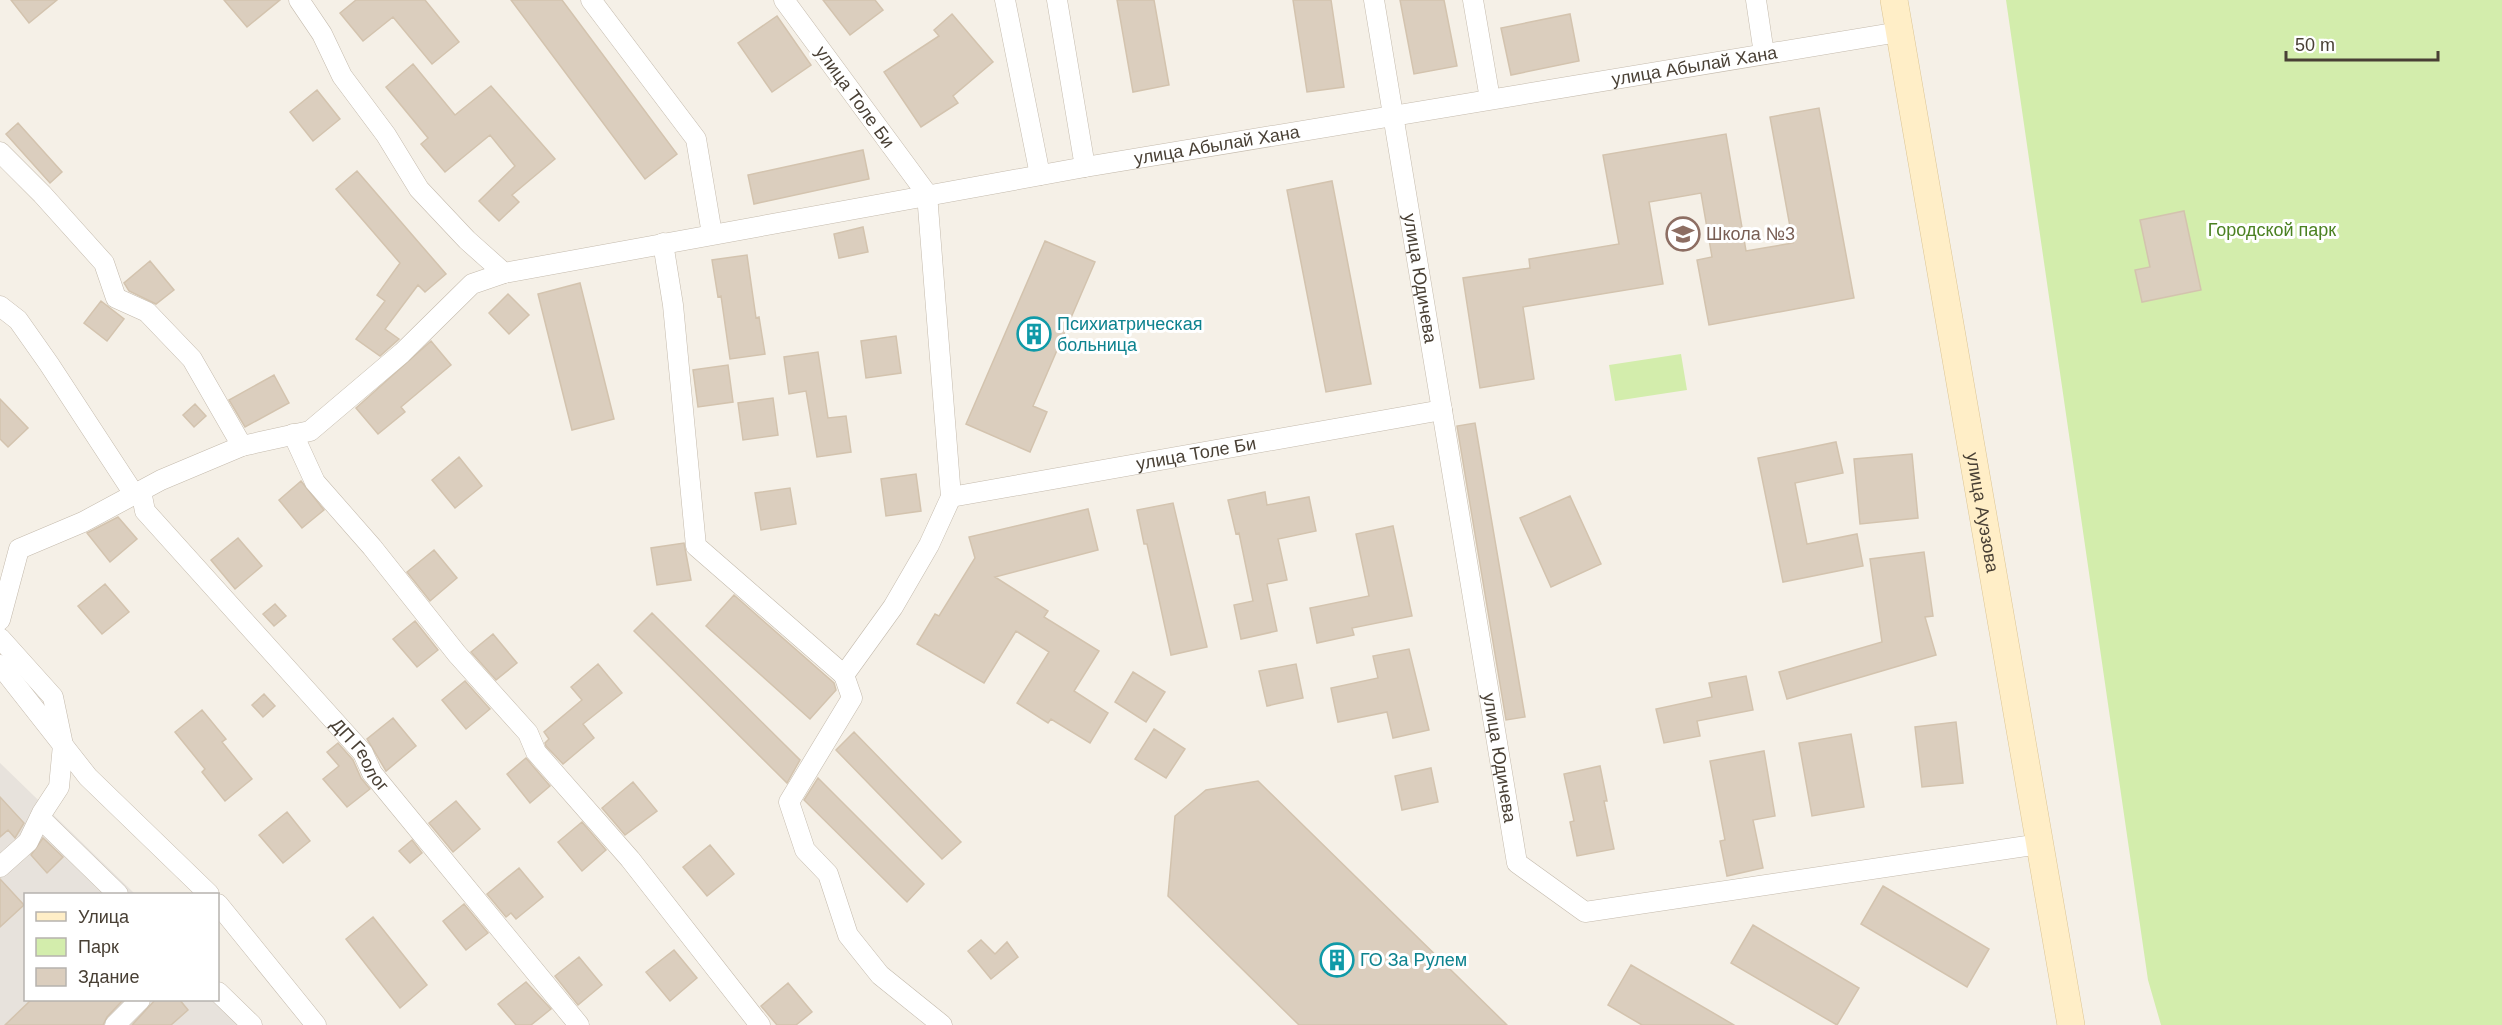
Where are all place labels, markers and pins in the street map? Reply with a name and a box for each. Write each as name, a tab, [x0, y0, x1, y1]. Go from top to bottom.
school or university icon: Школа №3	[1665, 216, 1701, 252]
place label: Школа №3	[1706, 224, 1795, 244]
place label: Психиатрическая больница	[1057, 314, 1202, 355]
building icon: Психиатрическая больница	[1016, 316, 1052, 352]
building icon: ГО За Рулем	[1319, 942, 1355, 978]
place label: ГО За Рулем	[1360, 950, 1467, 970]

